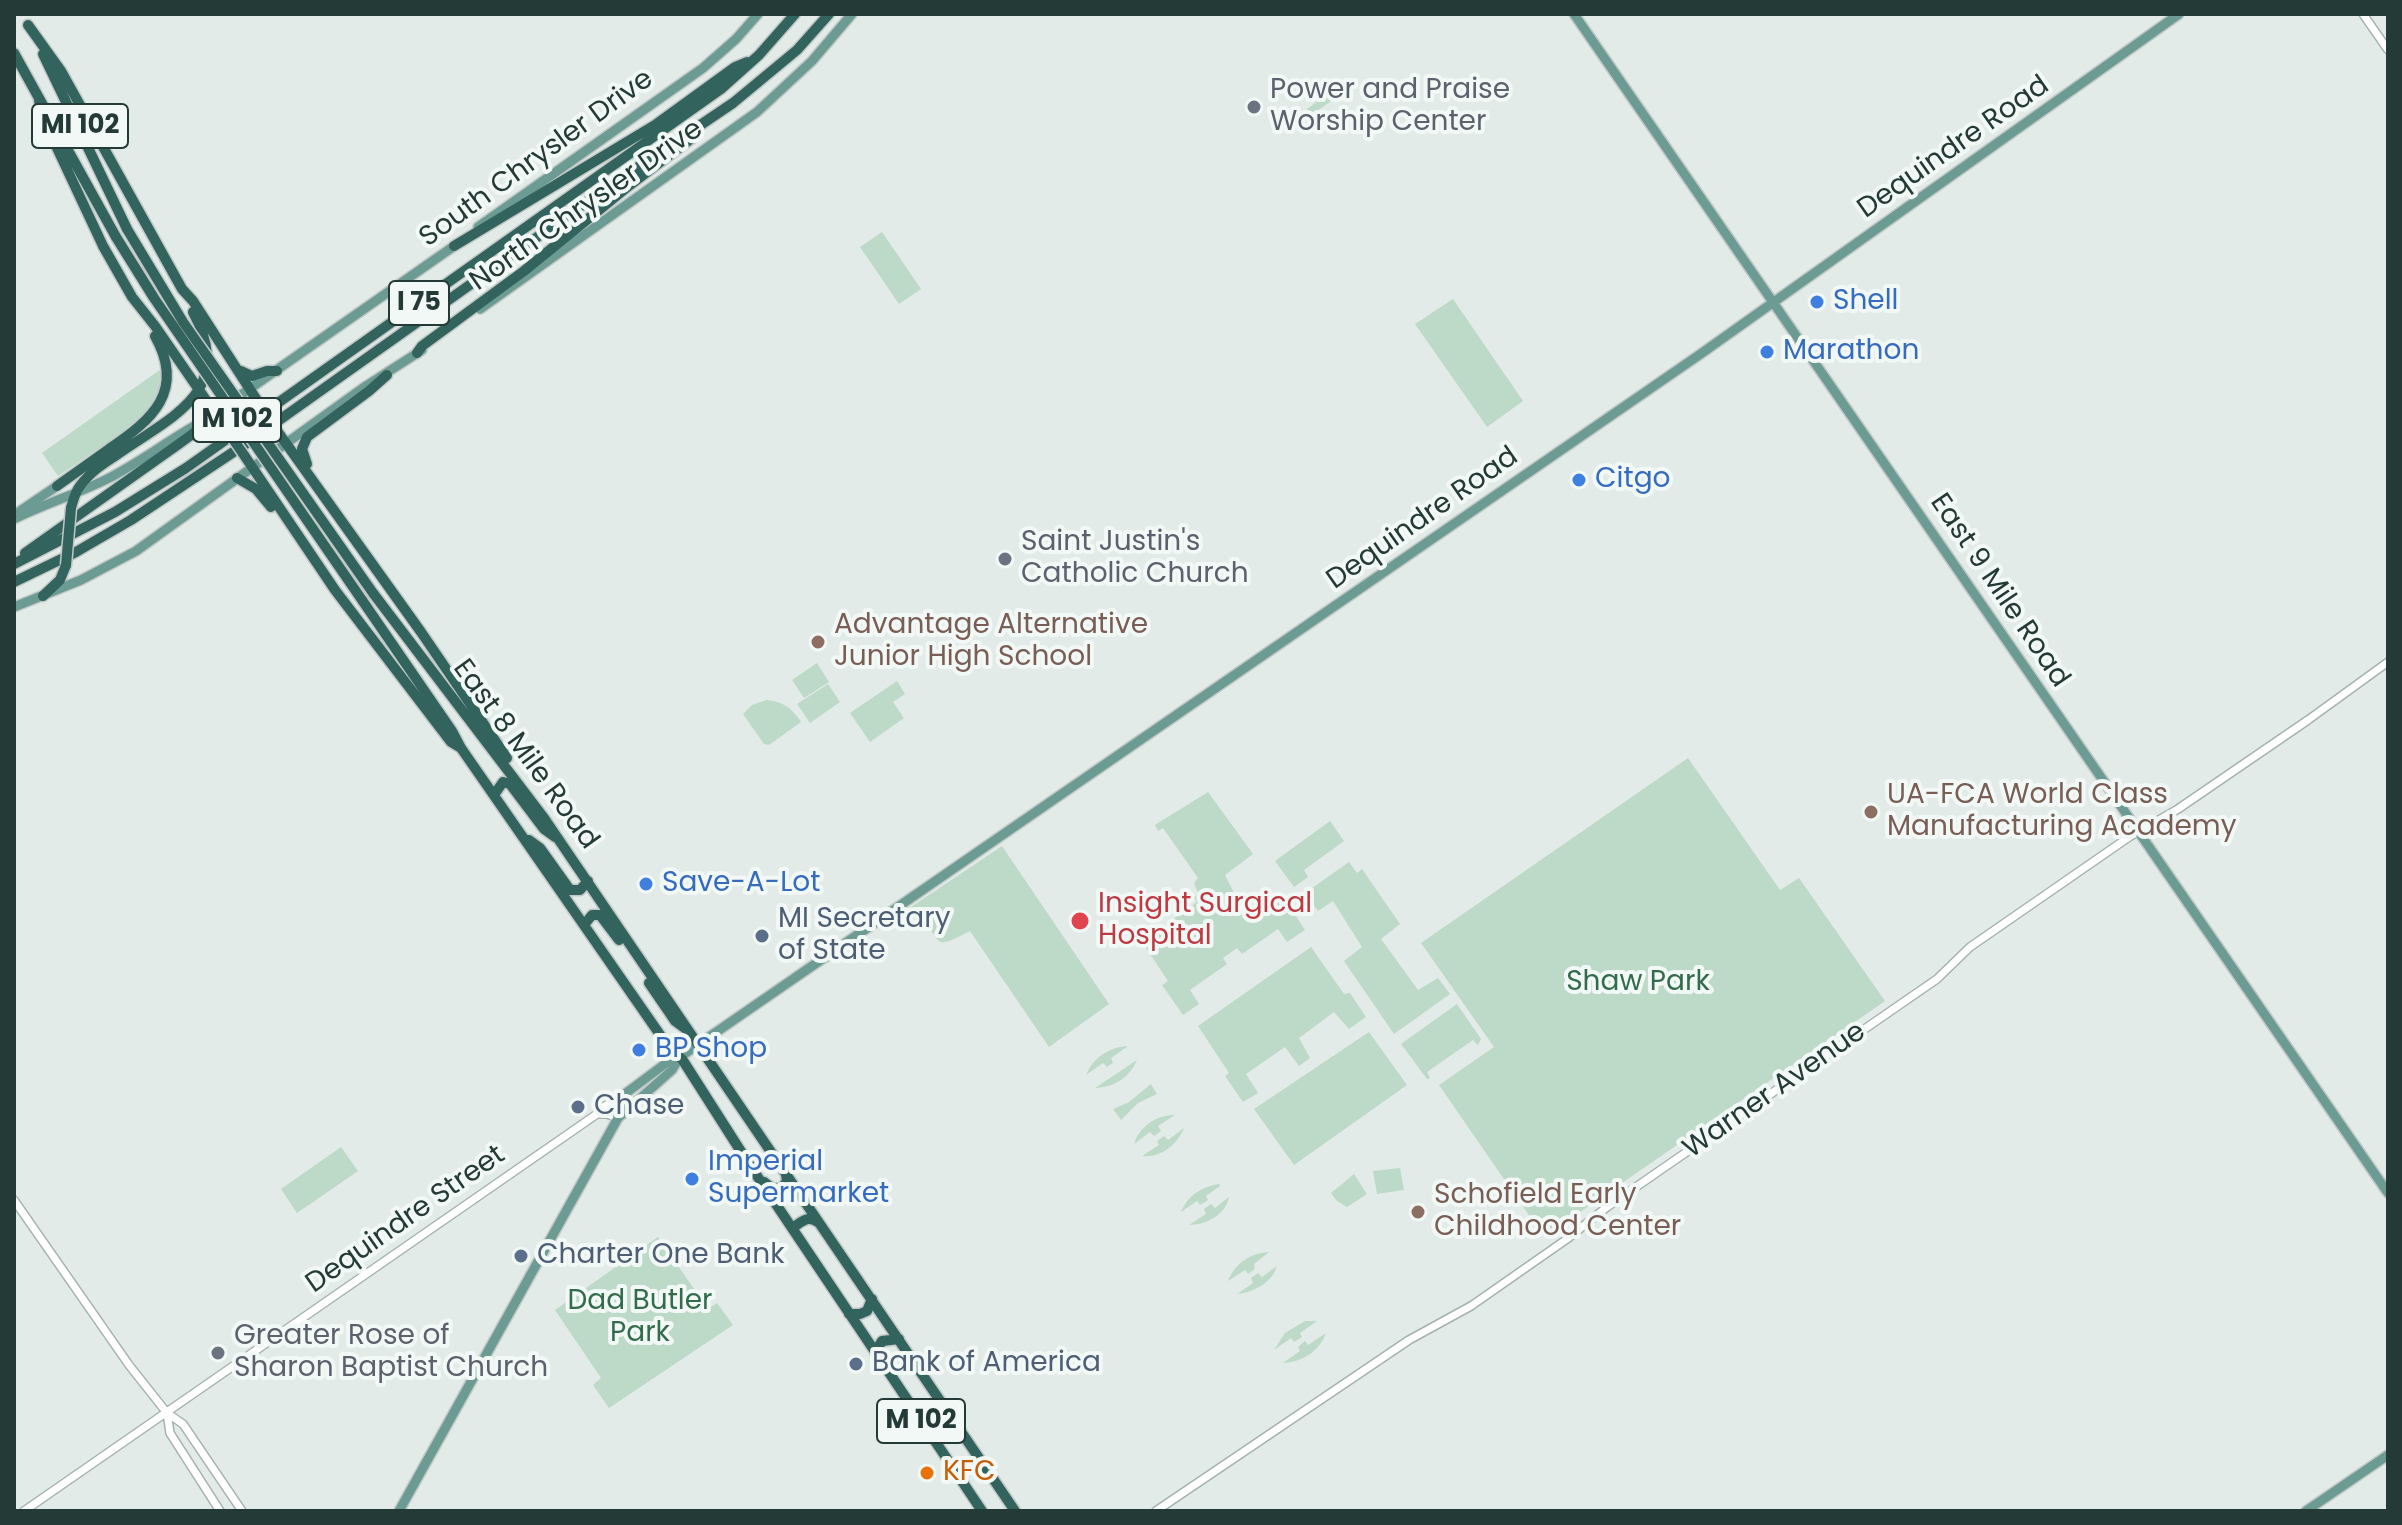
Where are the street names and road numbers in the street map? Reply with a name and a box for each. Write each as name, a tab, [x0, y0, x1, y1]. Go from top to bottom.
street label: South Chrysler Drive	[414, 63, 660, 255]
street label: Dequindre Road	[1852, 69, 2056, 227]
road number: MI 102	[32, 104, 128, 148]
street label: North Chrysler Drive	[464, 113, 710, 299]
road number: I 75	[389, 281, 449, 325]
road number: M 102	[193, 398, 281, 442]
street label: Dequindre Road	[1321, 440, 1525, 598]
street label: East 9 Mile Road	[1922, 488, 2076, 694]
street label: East 8 Mile Road	[445, 654, 605, 856]
street label: Warner Avenue	[1677, 1016, 1873, 1166]
street label: Dequindre Street	[300, 1139, 512, 1301]
road number: M 102	[877, 1399, 965, 1443]

